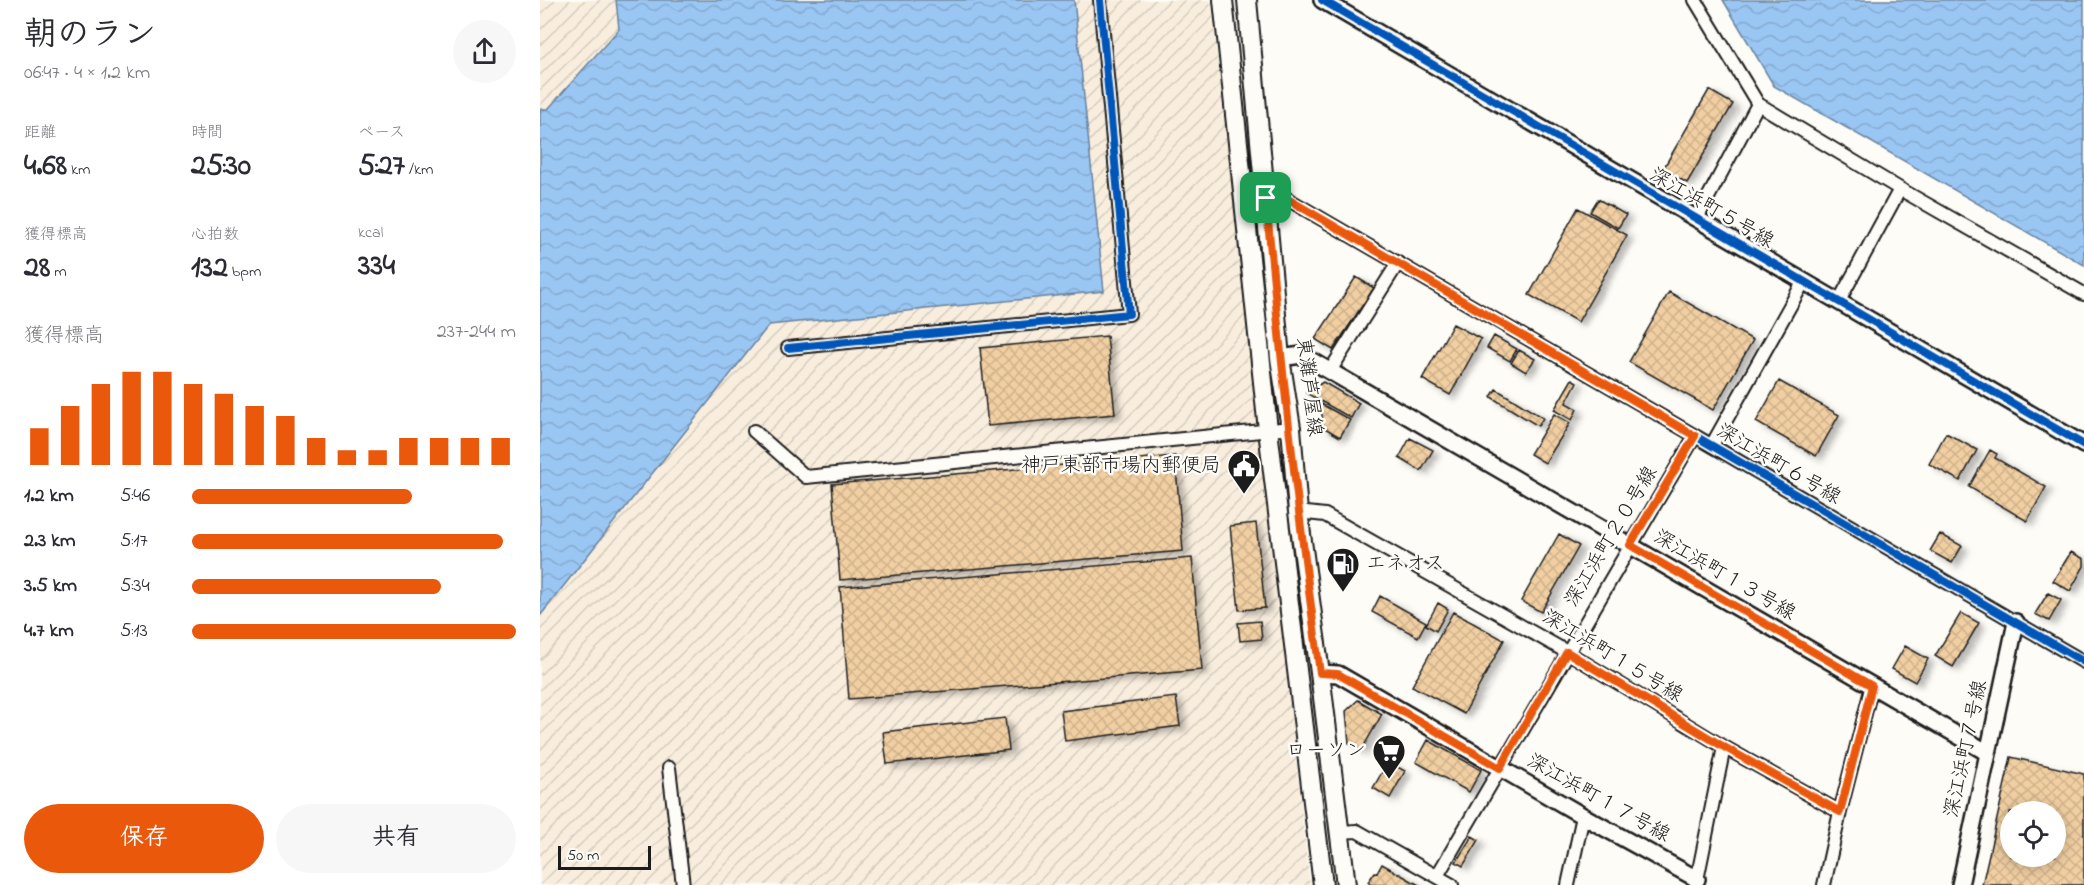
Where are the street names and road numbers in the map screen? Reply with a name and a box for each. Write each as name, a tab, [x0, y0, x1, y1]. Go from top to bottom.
street label: 深江浜町５号線	[1643, 161, 1779, 257]
street label: 東灘芦屋線	[1288, 336, 1328, 438]
street label: 深江浜町６号線	[1710, 417, 1846, 513]
street label: 深江浜町２０号線	[1558, 461, 1666, 613]
street label: 深江浜町１３号線	[1647, 523, 1801, 629]
street label: 深江浜町１５号線	[1536, 603, 1688, 711]
street label: 深江浜町７号線	[1938, 678, 1996, 820]
street label: 深江浜町１７号線	[1521, 748, 1675, 850]

